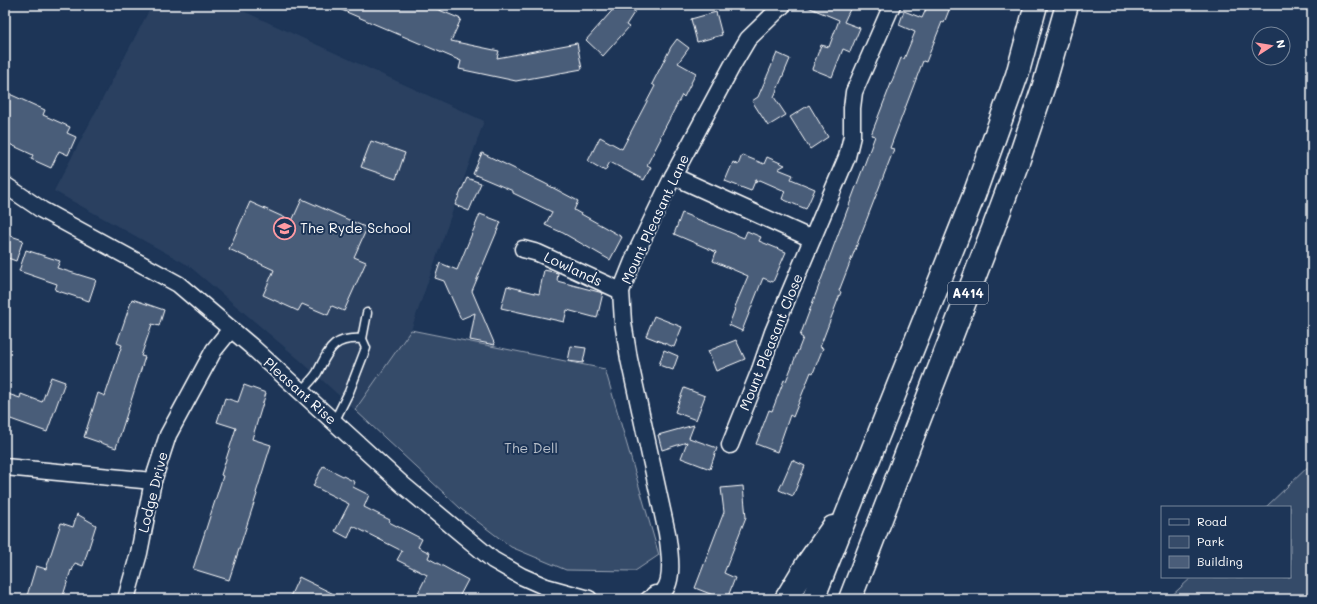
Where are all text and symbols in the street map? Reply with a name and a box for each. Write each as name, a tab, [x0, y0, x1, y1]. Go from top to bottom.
north arrow	[1251, 26, 1291, 66]
text: N	[1273, 38, 1289, 49]
street label: Mount Pleasant Lane	[616, 151, 693, 287]
school or university icon: The Ryde School	[271, 215, 297, 241]
place label: The Ryde School	[300, 218, 411, 237]
street label: Lowlands	[541, 247, 605, 290]
street label: Mount Pleasant Close	[734, 270, 807, 413]
road number: A414	[948, 282, 988, 304]
street label: Pleasant Rise	[260, 353, 341, 429]
park label: The Dell	[504, 438, 558, 457]
street label: Lodge Drive	[133, 449, 172, 534]
legend	[1161, 506, 1291, 578]
text: Road	[1197, 513, 1227, 529]
text: Park	[1197, 533, 1224, 549]
text: Building	[1197, 553, 1243, 569]

